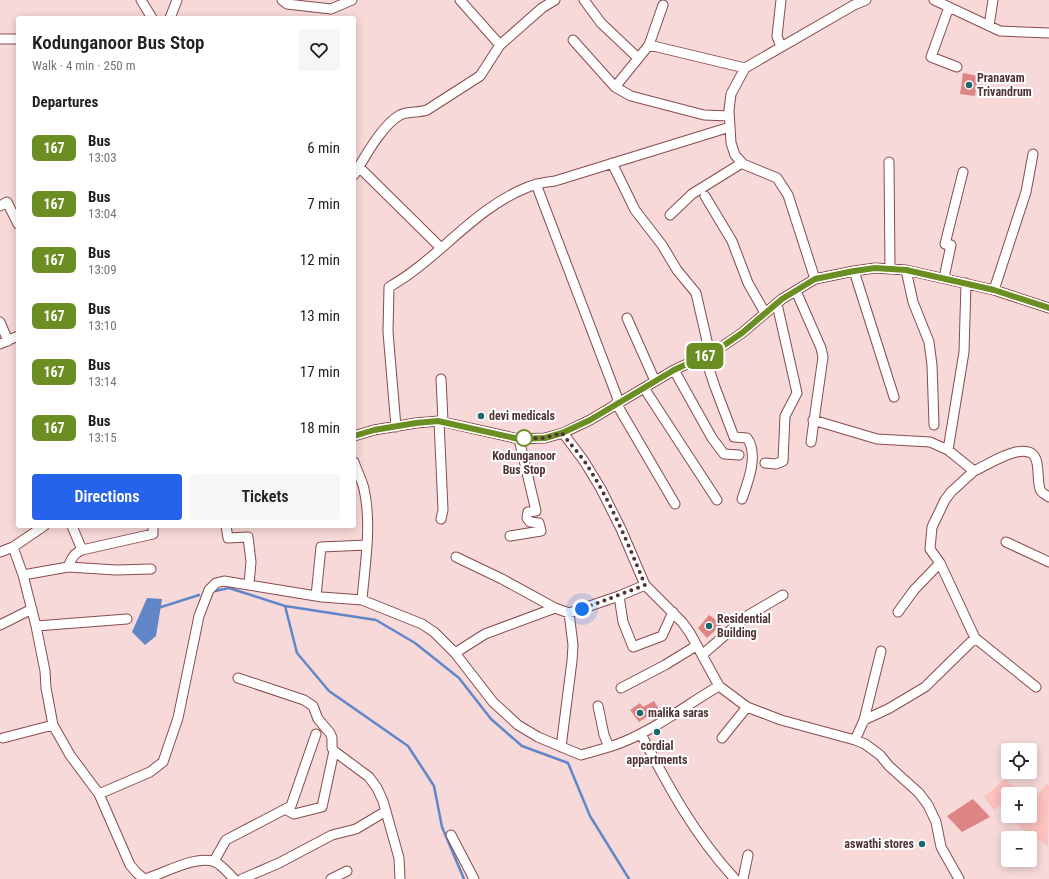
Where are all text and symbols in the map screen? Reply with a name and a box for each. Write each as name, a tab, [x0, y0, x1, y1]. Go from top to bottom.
button: heart	[298, 29, 340, 71]
text: Kodunganoor Bus Stop	[32, 31, 205, 54]
text: Walk · 4 min · 250 m	[32, 58, 136, 73]
place label: Pranavam Trivandrum	[977, 71, 1032, 99]
marker: Pranavam Trivandrum	[964, 80, 974, 90]
text: Departures	[32, 93, 98, 111]
text: Bus	[88, 132, 111, 150]
text: 6 min	[307, 139, 340, 157]
text: 167	[43, 140, 65, 156]
text: 13:03	[88, 150, 117, 165]
text: Bus	[88, 188, 111, 206]
text: 7 min	[307, 195, 340, 213]
text: 167	[43, 196, 65, 212]
text: 13:04	[88, 206, 117, 221]
text: Bus	[88, 244, 111, 262]
text: 12 min	[300, 251, 340, 269]
text: 167	[43, 252, 65, 268]
text: 13:09	[88, 262, 117, 277]
text: Bus	[88, 300, 111, 318]
text: 13 min	[300, 307, 340, 325]
text: 167	[43, 308, 65, 324]
text: 13:10	[88, 318, 117, 333]
line badge: 167	[682, 343, 728, 369]
text: 167	[694, 348, 716, 364]
text: Bus	[88, 356, 111, 374]
text: 17 min	[300, 363, 340, 381]
text: 167	[43, 364, 65, 380]
text: 13:14	[88, 374, 117, 389]
place label: devi medicals	[489, 409, 556, 423]
marker: devi medicals	[476, 411, 486, 421]
text: Bus	[88, 412, 111, 430]
text: 18 min	[300, 419, 340, 437]
text: 167	[43, 420, 65, 436]
marker: Kodunganoor Bus Stop	[515, 429, 533, 447]
text: 13:15	[88, 430, 117, 445]
place label: Kodunganoor Bus Stop	[492, 449, 556, 477]
button: Directions	[32, 474, 182, 520]
button: Tickets	[190, 474, 340, 520]
your location	[572, 599, 592, 619]
place label: Residential Building	[717, 612, 771, 640]
marker: Residential Building	[704, 621, 714, 631]
place label: malika saras	[648, 706, 709, 720]
marker: malika saras	[635, 708, 645, 718]
marker: cordial appartments	[652, 727, 662, 737]
place label: cordial appartments	[627, 739, 688, 767]
map controls	[1001, 743, 1037, 867]
button: locate	[1001, 743, 1037, 779]
button: +	[1001, 787, 1037, 823]
button: −	[1001, 831, 1037, 867]
place label: aswathi stores	[844, 837, 915, 851]
marker: aswathi stores	[917, 839, 927, 849]

